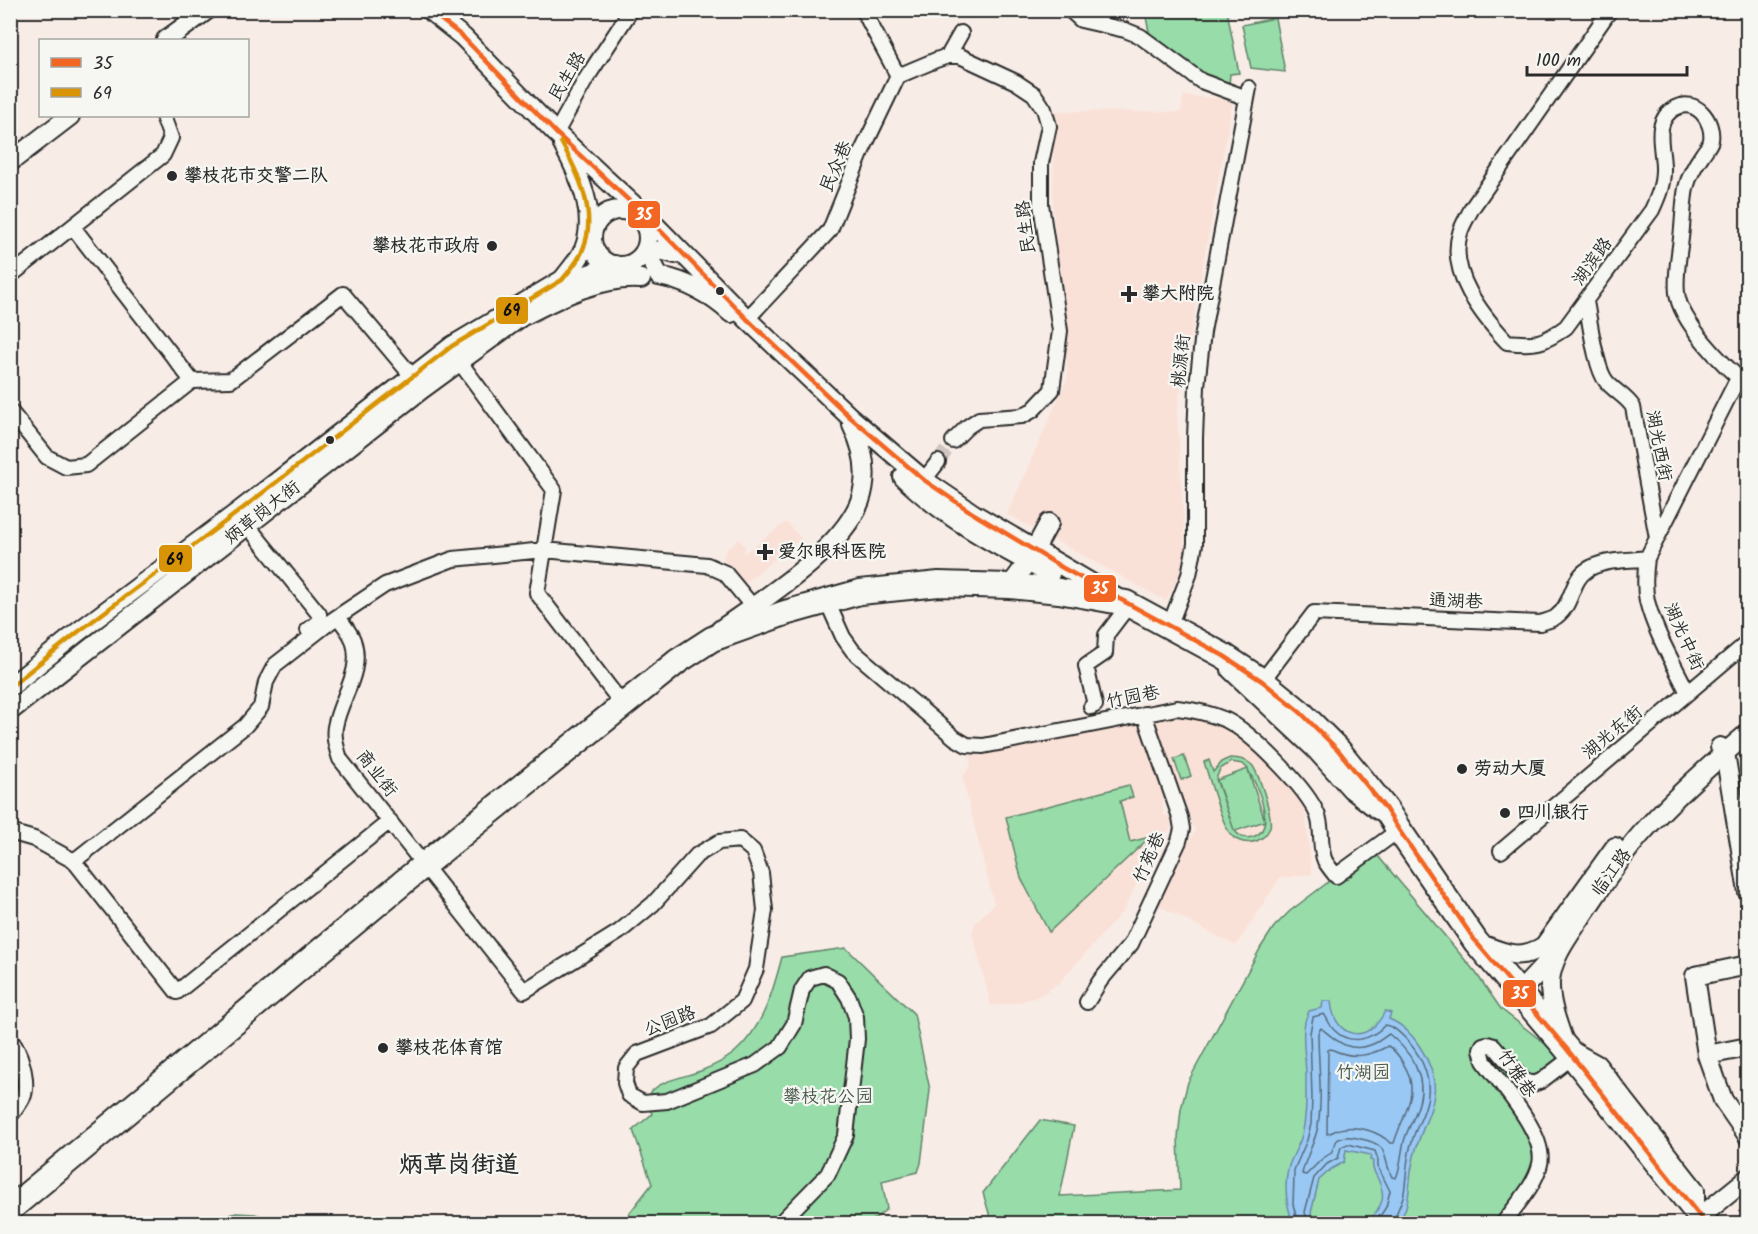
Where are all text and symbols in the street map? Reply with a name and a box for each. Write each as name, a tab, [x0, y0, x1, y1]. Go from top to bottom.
legend	[39, 39, 249, 117]
scale bar	[1527, 39, 1688, 77]
street label: 民生路	[542, 46, 594, 108]
text: 100 m	[1536, 47, 1581, 76]
text: 35	[93, 50, 114, 79]
text: 69	[93, 80, 112, 109]
street label: 民众巷	[813, 136, 861, 198]
place label: 攀枝花市交警二队	[184, 162, 328, 191]
marker: 攀枝花市交警二队	[165, 169, 179, 183]
street label: 民生路	[1009, 198, 1045, 256]
line badge: 35	[627, 200, 661, 229]
text: 35	[635, 203, 654, 228]
place label: 攀枝花市政府	[372, 232, 480, 261]
street label: 湖滨路	[1565, 232, 1621, 292]
marker: 攀枝花市政府	[485, 239, 499, 253]
place label: 攀大附院	[1142, 280, 1214, 309]
unlabelled marker	[714, 285, 726, 297]
marker: 攀大附院	[1120, 285, 1138, 303]
line badge: 69	[495, 296, 529, 325]
text: 69	[504, 299, 520, 324]
street label: 桃源街	[1165, 333, 1199, 389]
street label: 湖光西街	[1637, 408, 1679, 484]
unlabelled marker	[324, 434, 336, 446]
street label: 炳草岗大街	[219, 474, 307, 552]
place label: 爱尔眼科医院	[778, 538, 886, 567]
marker: 爱尔眼科医院	[756, 543, 774, 561]
line badge: 69	[158, 544, 193, 573]
text: 69	[167, 548, 183, 573]
line badge: 35	[1083, 574, 1117, 603]
text: 35	[1091, 577, 1110, 602]
street label: 通湖巷	[1429, 587, 1483, 617]
street label: 湖光中街	[1655, 598, 1711, 676]
street label: 竹园巷	[1104, 679, 1162, 717]
street label: 湖光东街	[1576, 699, 1650, 767]
street label: 商业街	[348, 744, 404, 804]
place label: 劳动大厦	[1474, 755, 1546, 784]
marker: 劳动大厦	[1455, 762, 1469, 776]
place label: 四川银行	[1517, 799, 1589, 828]
marker: 四川银行	[1498, 806, 1512, 820]
street label: 竹苑巷	[1126, 827, 1174, 889]
street label: 临江路	[1584, 843, 1640, 903]
line badge: 35	[1502, 979, 1537, 1008]
text: 35	[1511, 982, 1530, 1007]
street label: 公园路	[640, 999, 700, 1045]
place label: 攀枝花体育馆	[395, 1034, 503, 1063]
marker: 攀枝花体育馆	[376, 1041, 390, 1055]
street label: 竹雅巷	[1489, 1044, 1543, 1104]
park label: 竹湖园	[1336, 1059, 1390, 1088]
park label: 攀枝花公园	[783, 1083, 873, 1112]
district label: 炳草岗街道	[399, 1146, 519, 1185]

